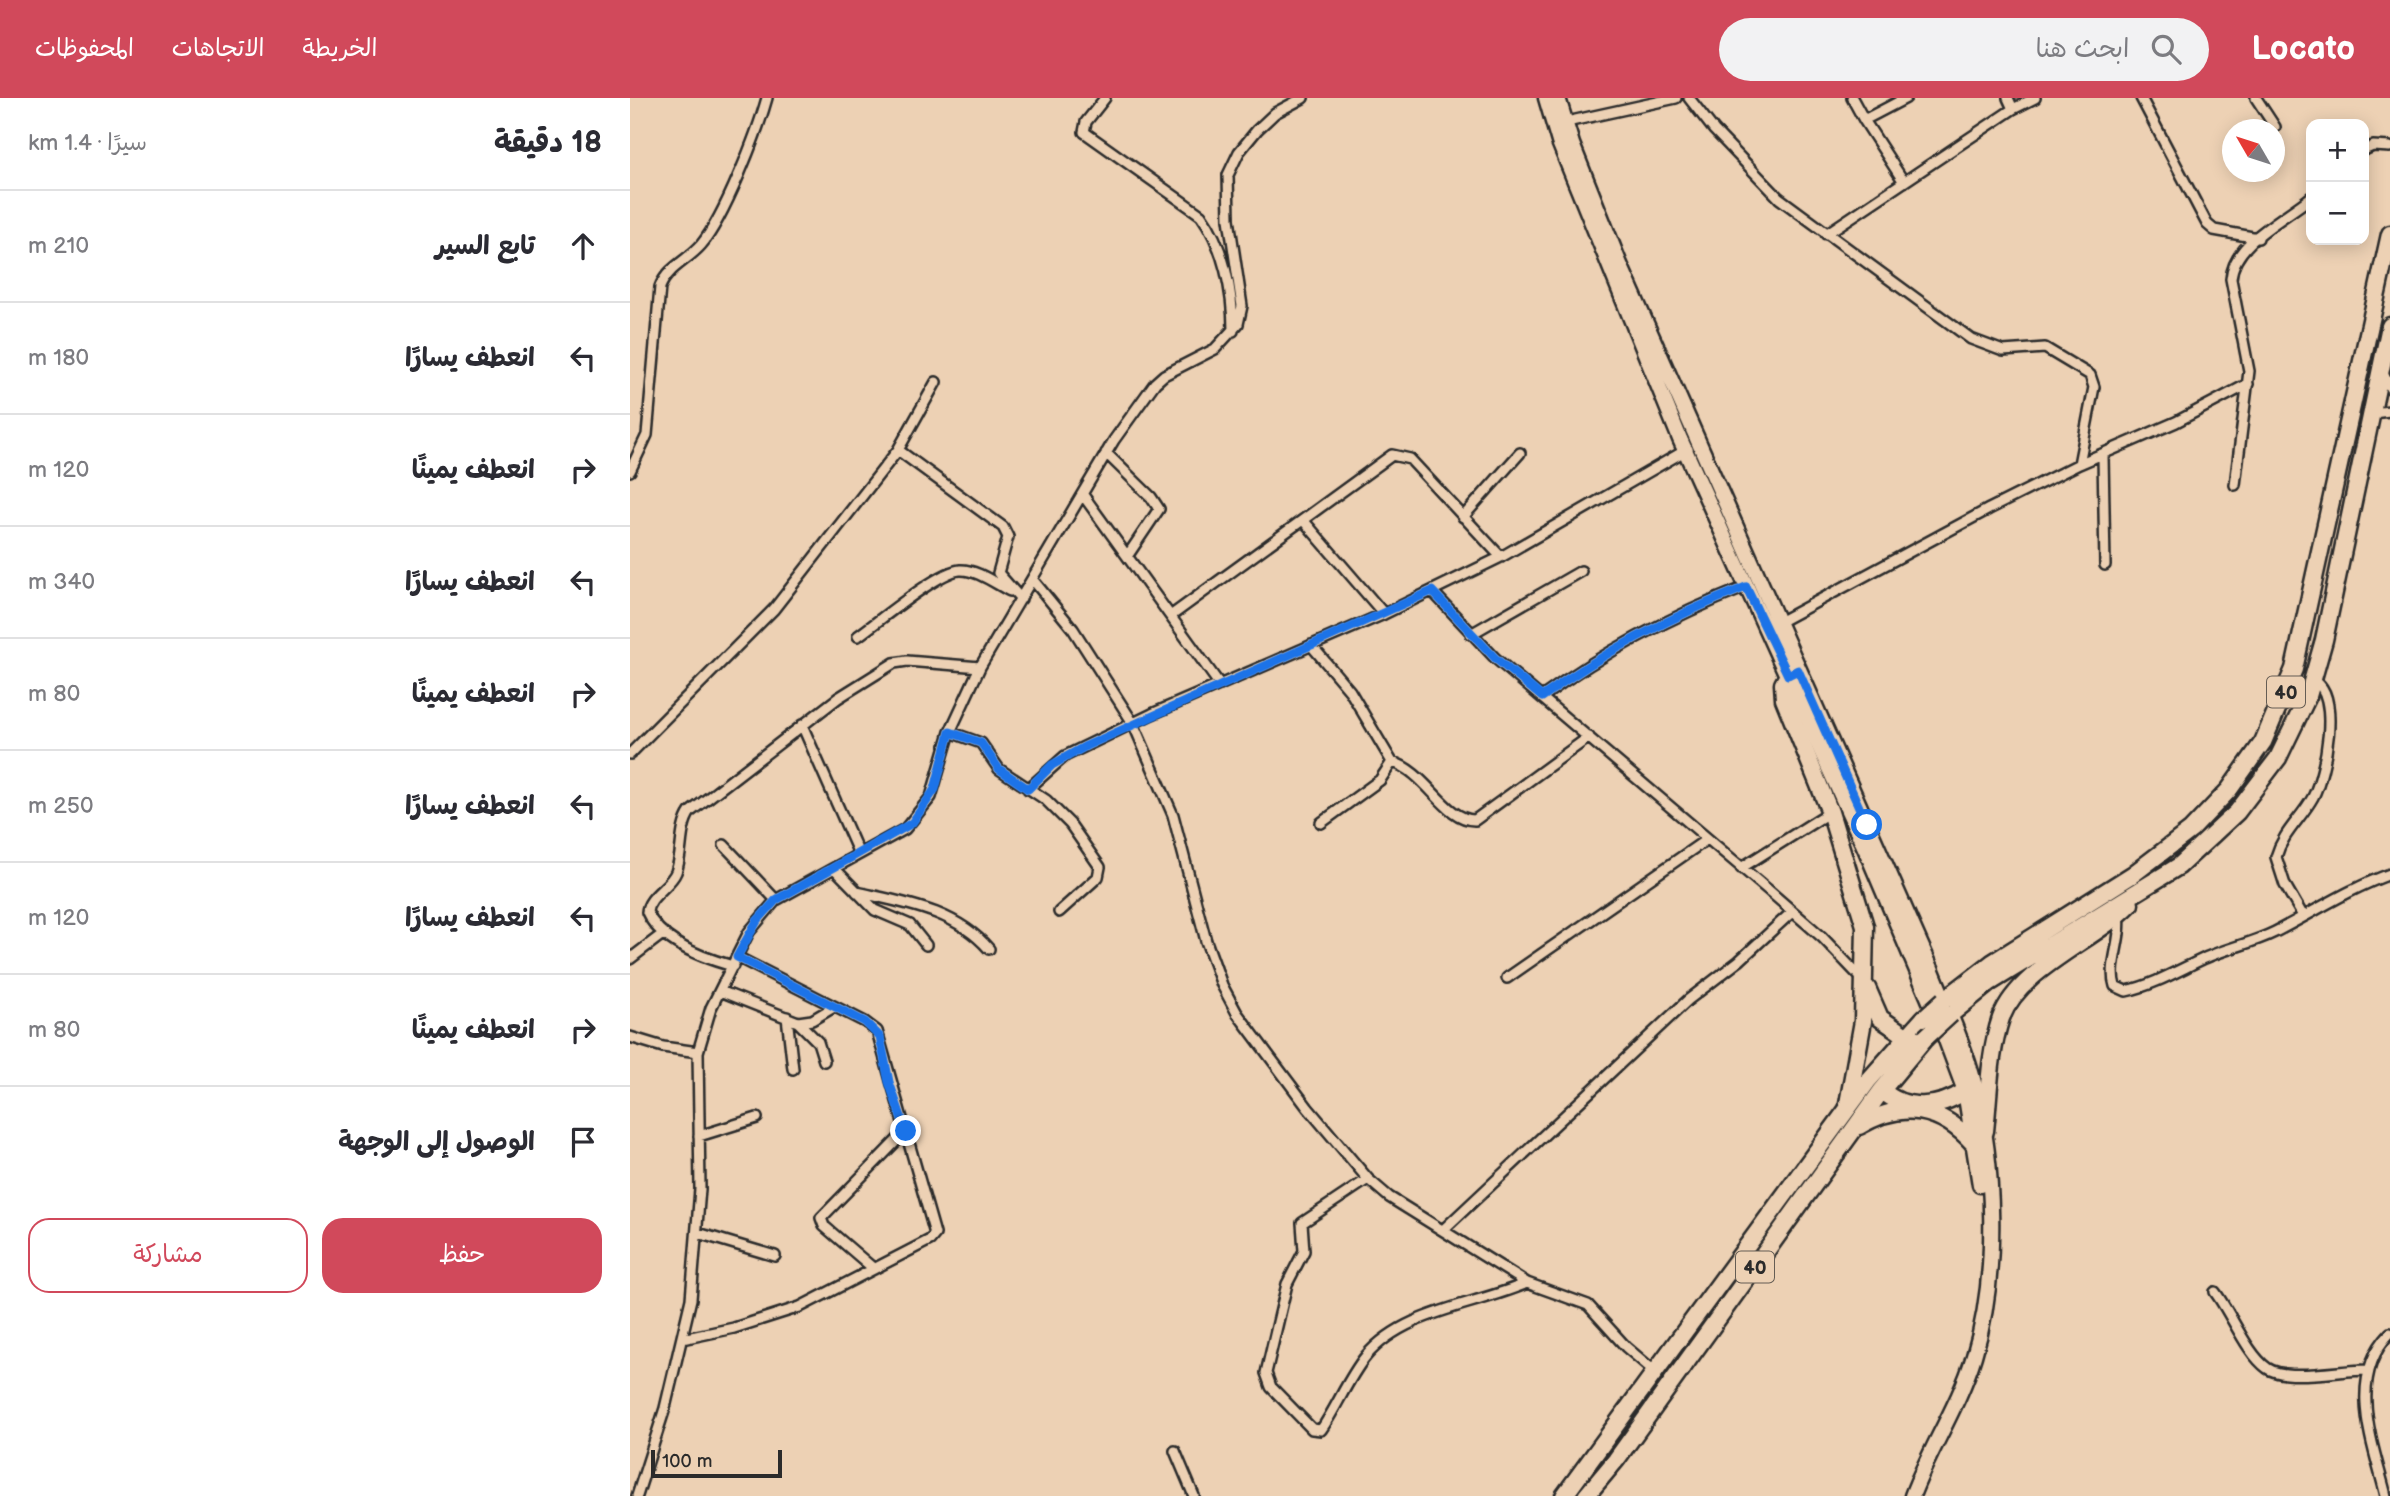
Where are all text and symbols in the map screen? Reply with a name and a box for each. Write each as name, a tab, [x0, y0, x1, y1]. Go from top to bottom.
search box	[1719, 18, 2209, 81]
text: Locato	[2251, 29, 2355, 69]
icon: search	[2147, 30, 2185, 68]
text: المحفوظات	[35, 34, 134, 63]
text: الاتجاهات	[172, 34, 265, 63]
text: الخريطة	[303, 34, 377, 63]
text: ابحث هنا	[2035, 34, 2129, 65]
north arrow	[2222, 119, 2285, 182]
map controls	[2306, 119, 2369, 245]
button: +	[2306, 119, 2369, 182]
text: 18 دقيقة	[494, 125, 602, 161]
text: سيرًا · 1.4 km	[28, 129, 147, 157]
button: −	[2306, 182, 2369, 245]
icon: ahead	[564, 227, 602, 265]
text: تابع السير	[435, 231, 535, 262]
text: 210 m	[28, 232, 89, 260]
icon: left	[564, 339, 602, 377]
text: انعطف يسارًا	[405, 343, 535, 374]
text: 180 m	[28, 344, 89, 372]
icon: right	[564, 451, 602, 489]
text: انعطف يمينًا	[412, 455, 535, 486]
text: 120 m	[28, 456, 89, 484]
icon: left	[564, 563, 602, 601]
text: انعطف يسارًا	[405, 567, 535, 598]
text: 340 m	[28, 568, 95, 596]
icon: right	[564, 675, 602, 713]
road number: 40	[2267, 677, 2305, 708]
text: انعطف يمينًا	[412, 679, 535, 710]
text: 80 m	[28, 680, 80, 708]
icon: left	[564, 787, 602, 825]
text: انعطف يسارًا	[405, 791, 535, 822]
text: 250 m	[28, 792, 94, 820]
route start	[1851, 809, 1882, 840]
icon: left	[564, 899, 602, 937]
text: انعطف يسارًا	[405, 903, 535, 934]
text: 120 m	[28, 904, 89, 932]
icon: right	[564, 1011, 602, 1049]
text: انعطف يمينًا	[412, 1015, 535, 1046]
text: 80 m	[28, 1016, 80, 1044]
route end	[890, 1115, 921, 1146]
icon: arrive	[564, 1123, 602, 1161]
text: الوصول إلى الوجهة	[338, 1127, 535, 1158]
button: مشاركة	[28, 1218, 308, 1293]
button: حفظ	[322, 1218, 602, 1293]
road number: 40	[1736, 1252, 1774, 1282]
scale bar	[651, 1447, 782, 1479]
text: 100 m	[662, 1450, 713, 1473]

